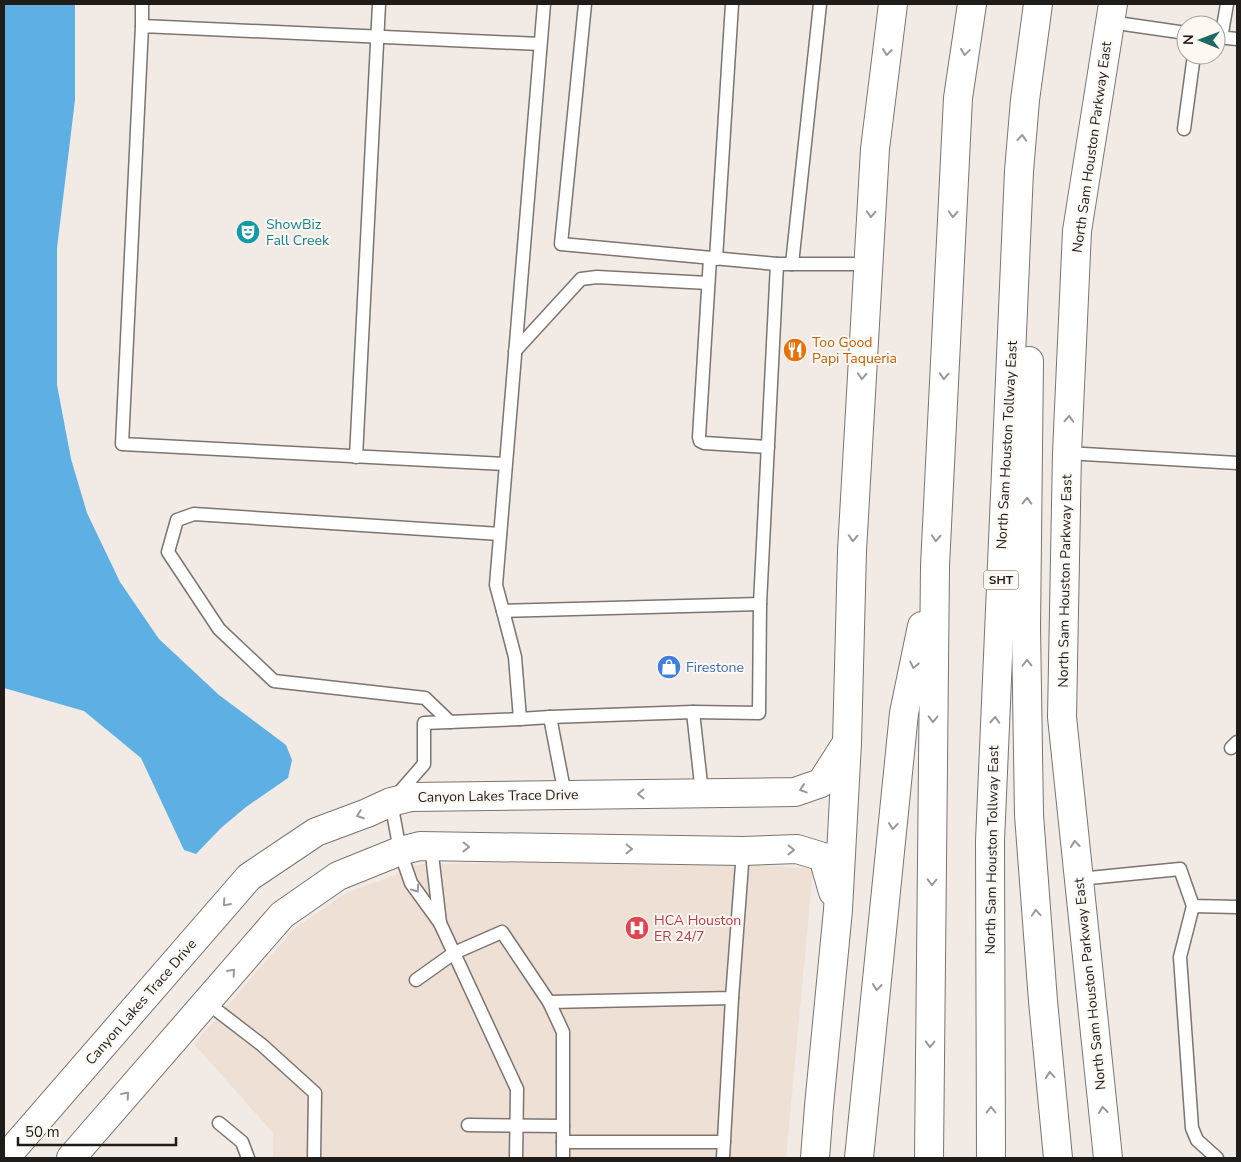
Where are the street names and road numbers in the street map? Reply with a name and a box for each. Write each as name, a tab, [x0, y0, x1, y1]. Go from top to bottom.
street label: North Sam Houston Parkway East	[1068, 40, 1116, 254]
street label: North Sam Houston Tollway East	[992, 340, 1022, 550]
street label: North Sam Houston Parkway East	[1054, 474, 1076, 688]
road number: SHT	[984, 570, 1018, 590]
street label: North Sam Houston Tollway East	[981, 745, 1003, 955]
street label: Canyon Lakes Trace Drive	[417, 785, 579, 807]
street label: North Sam Houston Parkway East	[1069, 877, 1111, 1091]
street label: Canyon Lakes Trace Drive	[81, 935, 201, 1069]

